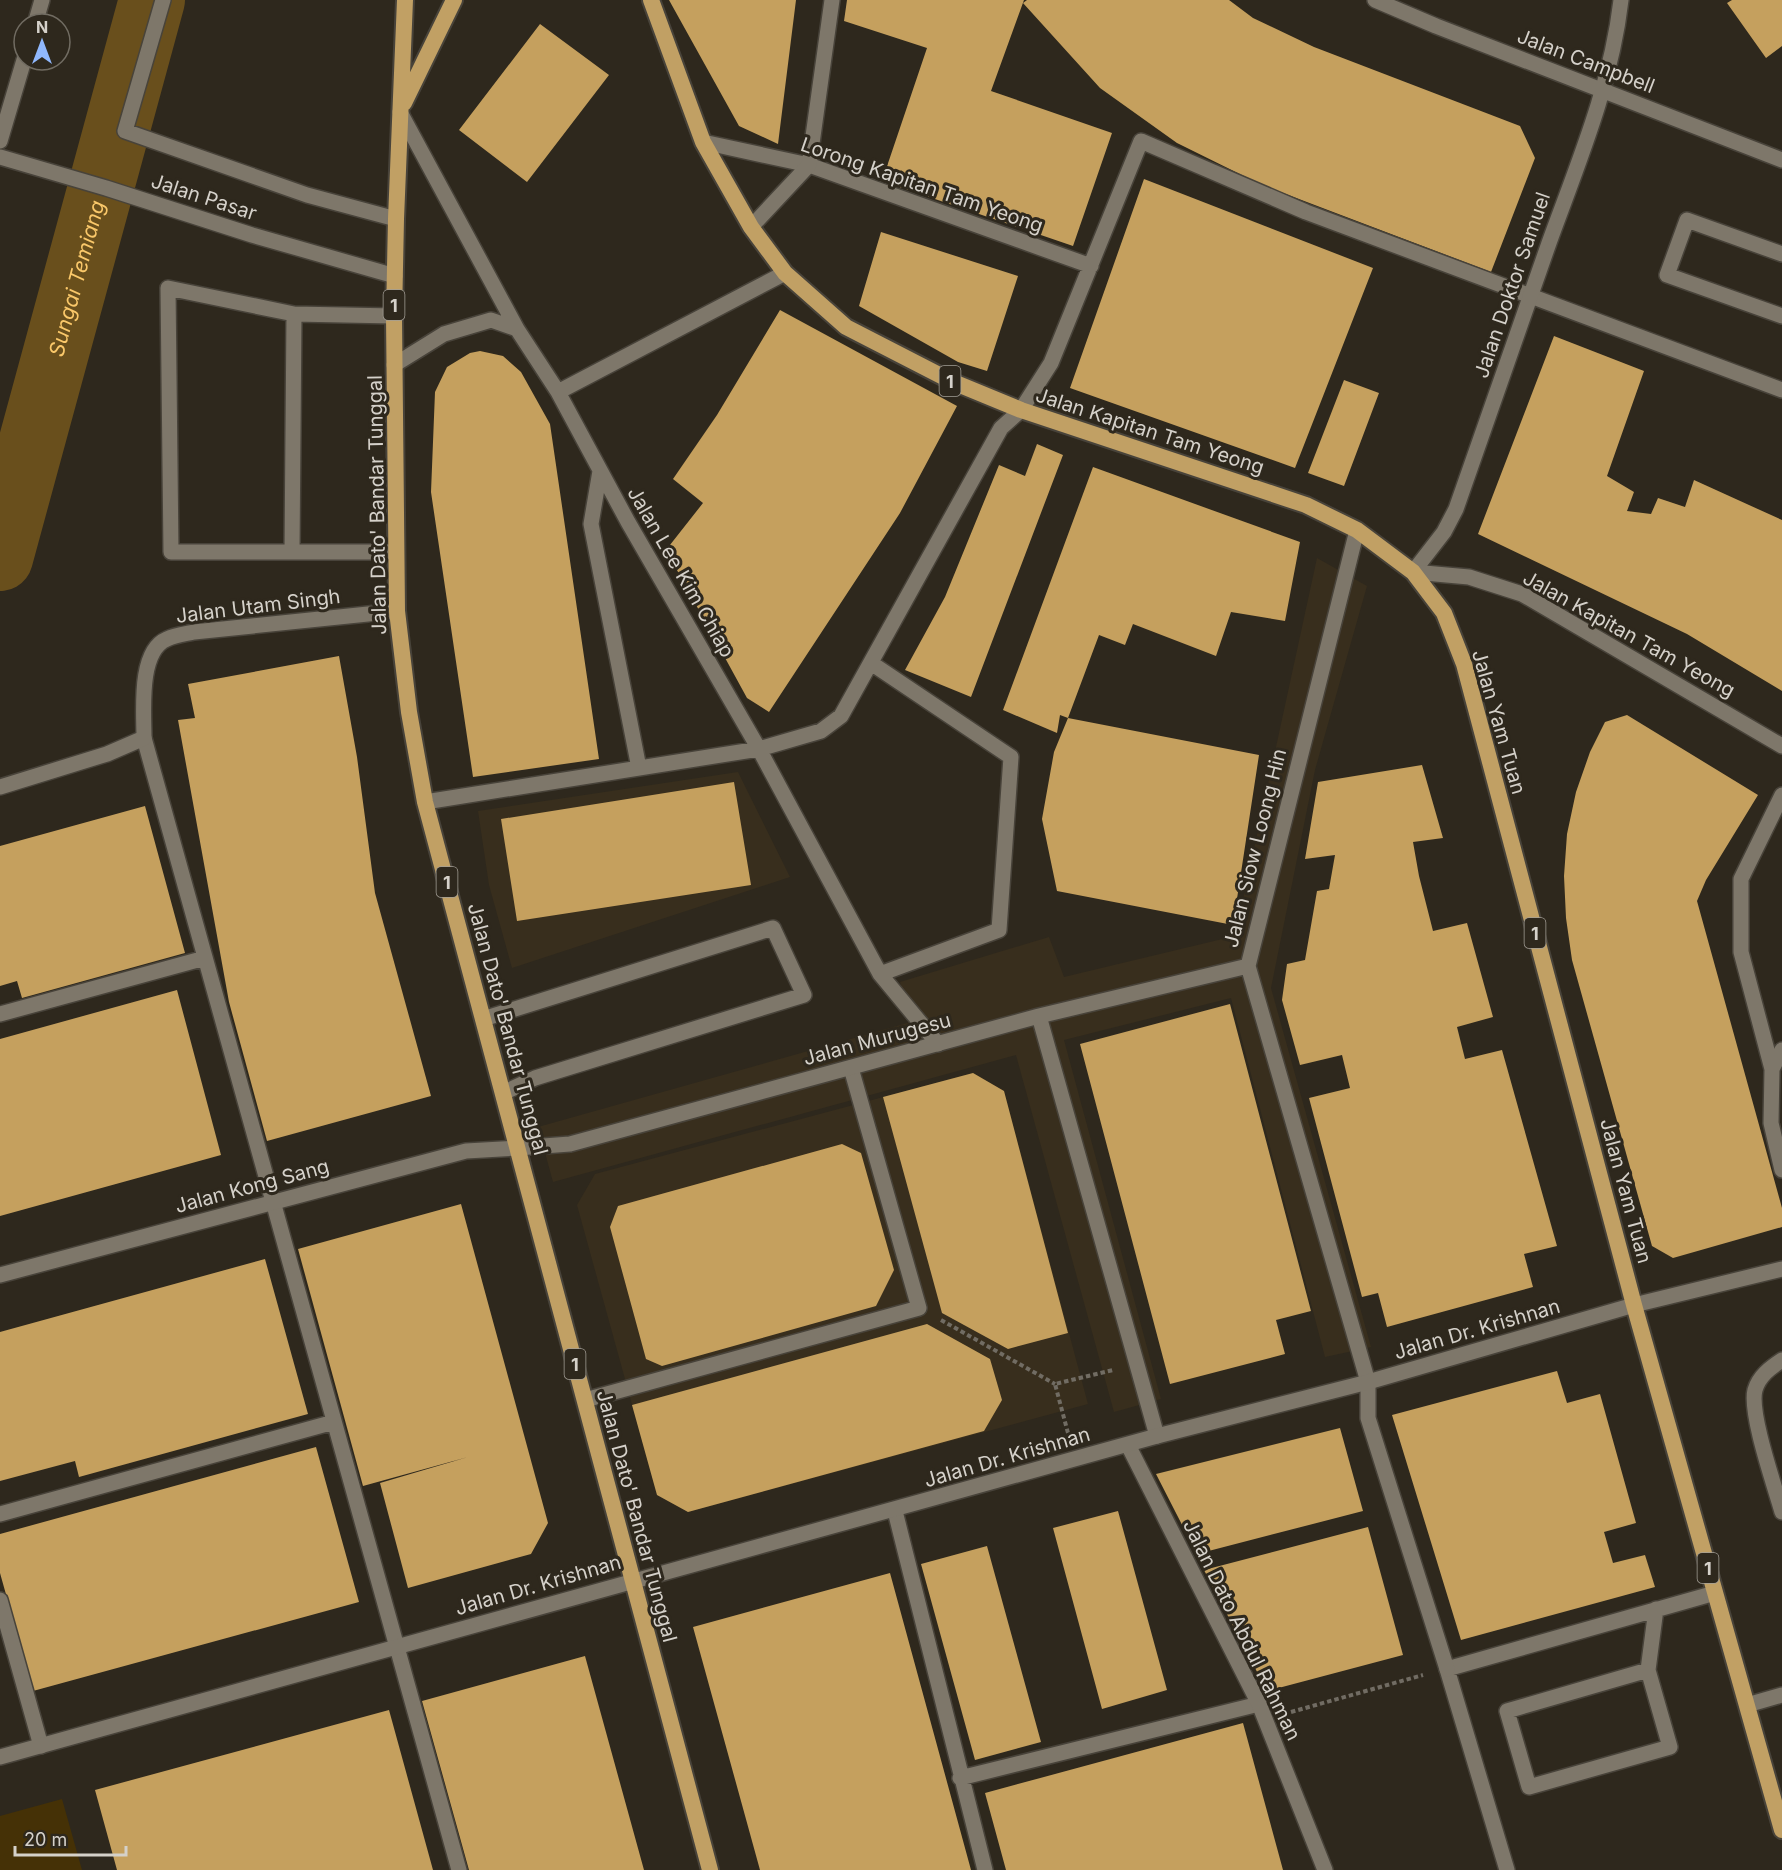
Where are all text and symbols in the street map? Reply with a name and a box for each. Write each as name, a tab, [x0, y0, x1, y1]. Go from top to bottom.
north arrow	[12, 12, 72, 72]
text: N	[36, 17, 48, 37]
street label: Jalan Campbell	[1514, 24, 1658, 98]
street label: Lorong Kapitan Tam Yeong	[798, 132, 1046, 238]
street label: Jalan Pasar	[148, 169, 260, 225]
street label: Jalan Doktor Samuel	[1469, 189, 1555, 381]
water label: Sungai Temiang	[43, 197, 109, 359]
road number: 1	[384, 290, 404, 320]
road number: 1	[940, 366, 960, 396]
street label: Jalan Dato' Bandar Tunggal	[363, 375, 391, 635]
street label: Jalan Kapitan Tam Yeong	[1033, 383, 1267, 479]
street label: Jalan Lee Kim Chiap	[622, 482, 740, 662]
street label: Jalan Kapitan Tam Yeong	[1519, 566, 1739, 702]
street label: Jalan Utam Singh	[174, 584, 342, 628]
street label: Jalan Yam Tuan	[1467, 647, 1531, 797]
street label: Jalan Siow Loong Hin	[1219, 746, 1291, 950]
road number: 1	[436, 867, 458, 897]
street label: Jalan Dato' Bandar Tunggal	[463, 900, 553, 1158]
road number: 1	[1524, 918, 1546, 948]
street label: Jalan Murugesu	[801, 1008, 953, 1070]
street label: Jalan Yam Tuan	[1595, 1116, 1657, 1266]
street label: Jalan Kong Sang	[172, 1154, 332, 1218]
street label: Jalan Dr. Krishnan	[1391, 1294, 1563, 1364]
road number: 1	[564, 1349, 586, 1379]
street label: Jalan Dato' Bandar Tunggal	[592, 1387, 682, 1645]
street label: Jalan Dr. Krishnan	[921, 1422, 1093, 1492]
street label: Jalan Dato Abdul Rahman	[1178, 1516, 1306, 1744]
street label: Jalan Dr. Krishnan	[452, 1550, 624, 1620]
road number: 1	[1698, 1553, 1718, 1583]
scale bar	[15, 1819, 126, 1857]
text: 20 m	[24, 1829, 67, 1850]

